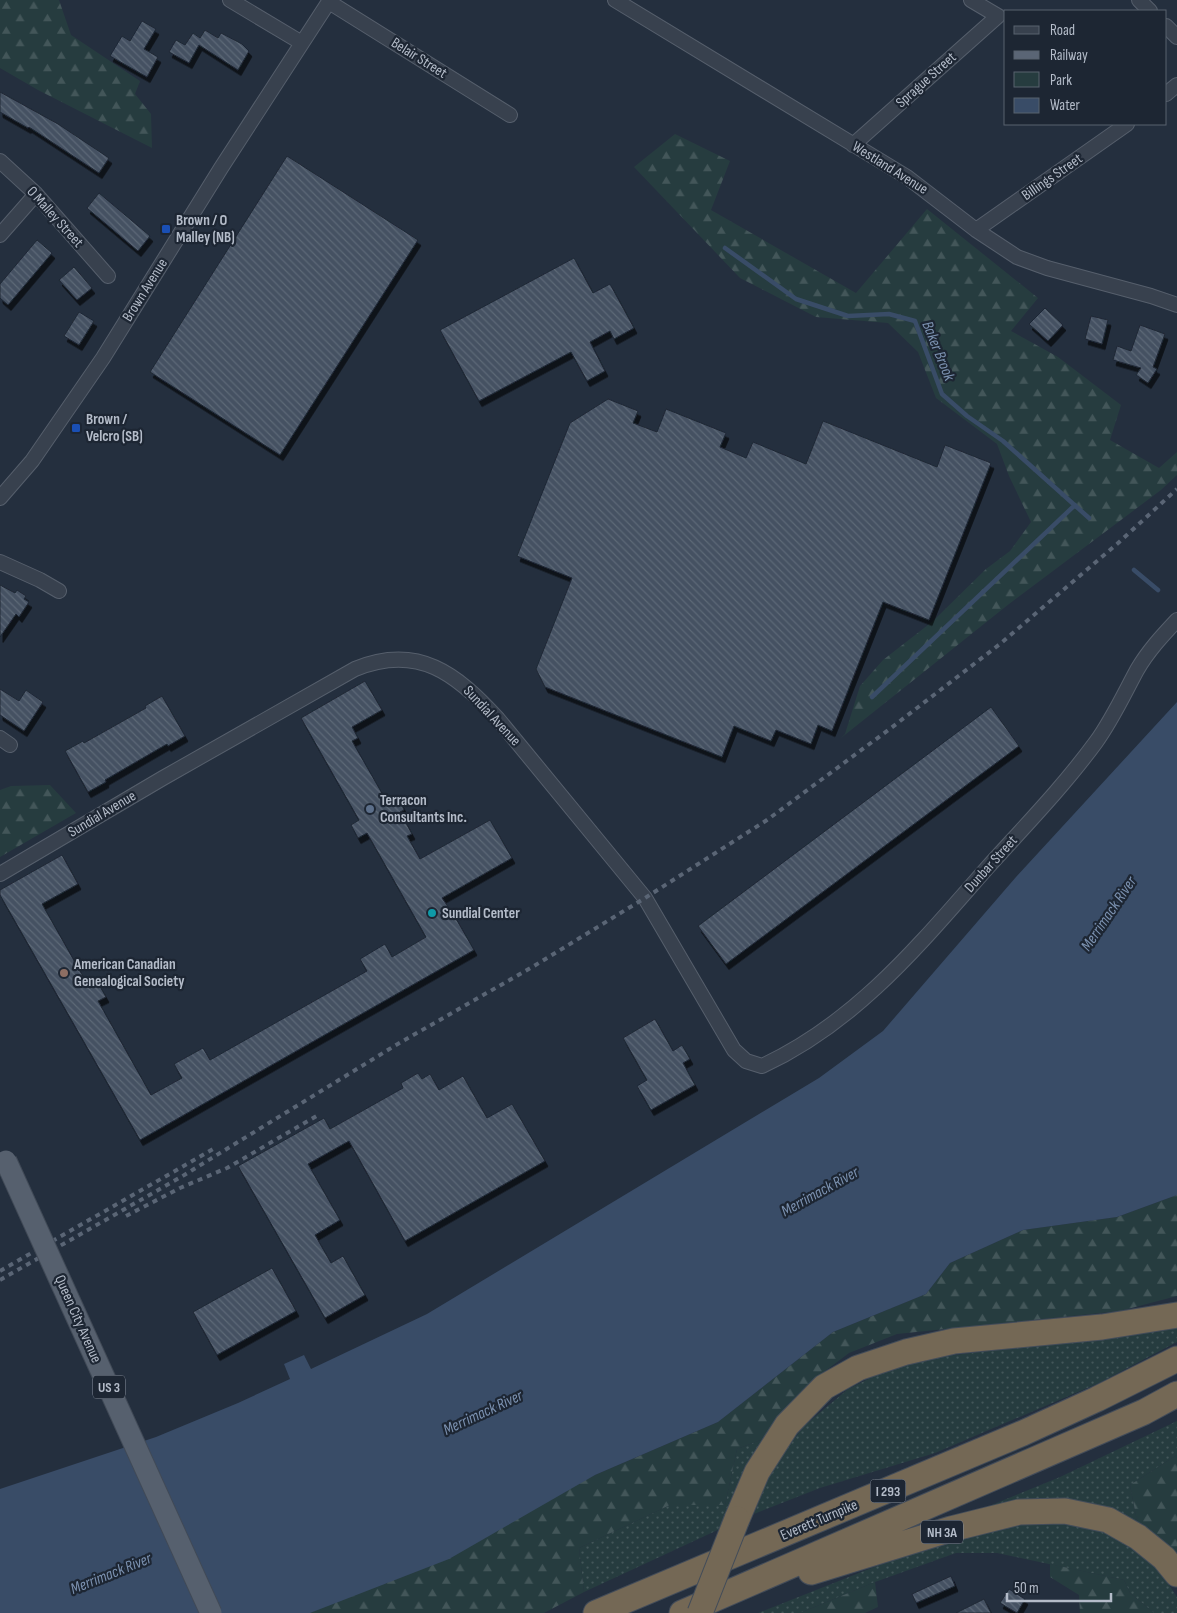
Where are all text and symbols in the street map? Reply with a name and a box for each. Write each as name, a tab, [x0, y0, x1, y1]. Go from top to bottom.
legend	[1004, 10, 1167, 125]
text: Road	[1050, 21, 1075, 40]
street label: Belair Street	[388, 33, 451, 83]
text: Railway	[1050, 46, 1088, 65]
street label: Sprague Street	[892, 48, 960, 112]
text: Park	[1050, 71, 1072, 90]
text: Water	[1050, 96, 1081, 115]
street label: Westland Avenue	[849, 137, 931, 199]
street label: Billings Street	[1018, 149, 1086, 205]
street label: O Malley Street	[23, 182, 88, 252]
place label: Brown / O Malley (NB)	[176, 211, 235, 247]
marker: Brown / O Malley (NB)	[160, 223, 172, 235]
street label: Brown Avenue	[118, 255, 172, 325]
water label: Baker Brook	[917, 318, 959, 385]
place label: Brown / Velcro (SB)	[86, 410, 143, 446]
marker: Brown / Velcro (SB)	[70, 422, 82, 434]
street label: Sundial Avenue	[459, 682, 525, 750]
street label: Sundial Avenue	[65, 786, 139, 842]
place label: Terracon Consultants Inc.	[380, 791, 467, 827]
marker: Terracon Consultants Inc.	[364, 803, 376, 815]
street label: Dunbar Street	[960, 831, 1022, 897]
water label: Merrimack River	[1077, 873, 1141, 955]
place label: Sundial Center	[442, 904, 520, 923]
marker: Sundial Center	[426, 907, 438, 919]
place label: American Canadian Genealogical Society	[73, 955, 185, 991]
marker: American Canadian Genealogical Society	[58, 967, 70, 979]
water label: Merrimack River	[778, 1163, 862, 1221]
street label: Queen City Avenue	[50, 1272, 106, 1366]
road number: US 3	[93, 1375, 125, 1398]
water label: Merrimack River	[440, 1386, 526, 1440]
road number: I 293	[870, 1480, 906, 1502]
street label: Everett Turnpike	[778, 1495, 860, 1545]
road number: NH 3A	[921, 1520, 963, 1544]
water label: Merrimack River	[68, 1549, 155, 1599]
scale bar	[1007, 1570, 1111, 1602]
text: 50 m	[1014, 1579, 1039, 1598]

